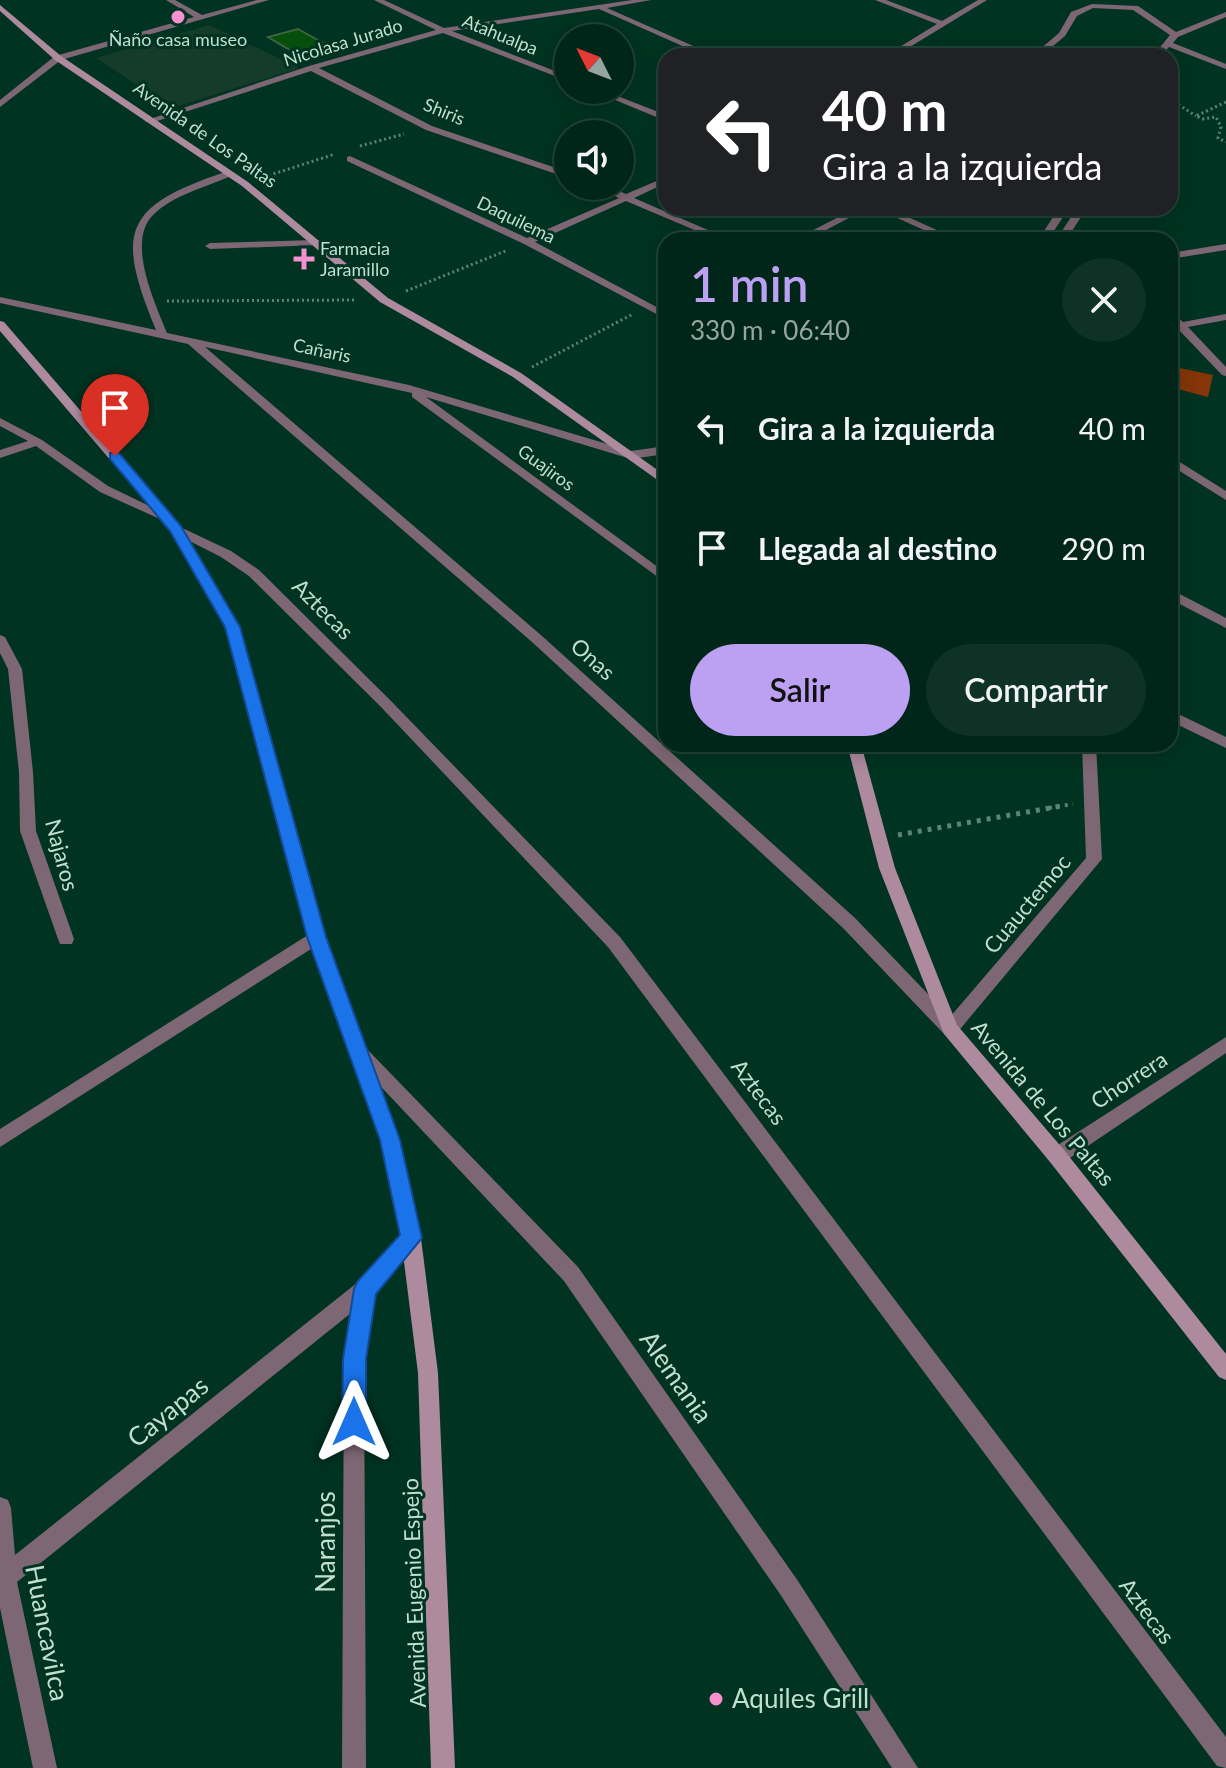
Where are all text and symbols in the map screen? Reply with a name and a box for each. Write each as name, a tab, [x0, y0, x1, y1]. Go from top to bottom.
marker: Ñaño casa museo	[169, 8, 187, 26]
street label: Atahualpa	[459, 9, 541, 59]
street label: Nicolasa Jurado	[280, 13, 405, 71]
north arrow	[554, 24, 634, 104]
map controls	[554, 24, 634, 200]
place label: Ñaño casa museo	[109, 28, 247, 50]
street label: Avenida de Los Paltas	[130, 76, 282, 192]
text: 40 m	[822, 76, 947, 143]
icon: left	[690, 80, 794, 184]
street label: Shiris	[420, 93, 468, 129]
button: sound	[554, 120, 634, 200]
text: Gira a la izquierda	[822, 144, 1102, 188]
street label: Daquilema	[474, 191, 559, 247]
place label: Farmacia Jaramillo	[320, 237, 390, 280]
marker: Farmacia Jaramillo	[295, 250, 313, 268]
text: 1 min	[690, 255, 808, 312]
button: close	[1062, 258, 1146, 342]
text: 330 m · 06:40	[690, 314, 850, 346]
street label: Cañaris	[291, 333, 353, 367]
pin	[81, 374, 149, 456]
icon: arrive	[93, 386, 137, 430]
icon: left	[690, 406, 734, 450]
text: Gira a la izquierda	[758, 410, 995, 446]
text: 40 m	[1079, 410, 1146, 446]
street label: Guajiros	[514, 439, 579, 495]
icon: arrive	[690, 526, 734, 570]
text: Llegada al destino	[758, 530, 997, 566]
text: 290 m	[1061, 530, 1146, 566]
street label: Aztecas	[287, 572, 360, 645]
street label: Onas	[566, 632, 621, 685]
button: Salir	[690, 644, 910, 736]
button: Compartir	[926, 644, 1146, 736]
street label: Najaros	[40, 816, 85, 894]
street label: Cuauctemoc	[977, 849, 1076, 959]
street label: Avenida de Los Paltas	[966, 1014, 1121, 1191]
street label: Chorrera	[1086, 1045, 1172, 1114]
street label: Aztecas	[726, 1054, 793, 1130]
street label: Alemania	[633, 1324, 720, 1429]
street label: Cayapas	[120, 1369, 214, 1453]
position arrow	[312, 1380, 396, 1464]
street label: Avenida Eugenio Espejo	[396, 1478, 431, 1708]
street label: Naranjos	[309, 1491, 341, 1593]
street label: Huancavilca	[19, 1562, 77, 1703]
street label: Aztecas	[1114, 1573, 1181, 1649]
place label: Aquiles Grill	[732, 1682, 869, 1714]
marker: Aquiles Grill	[707, 1690, 725, 1708]

